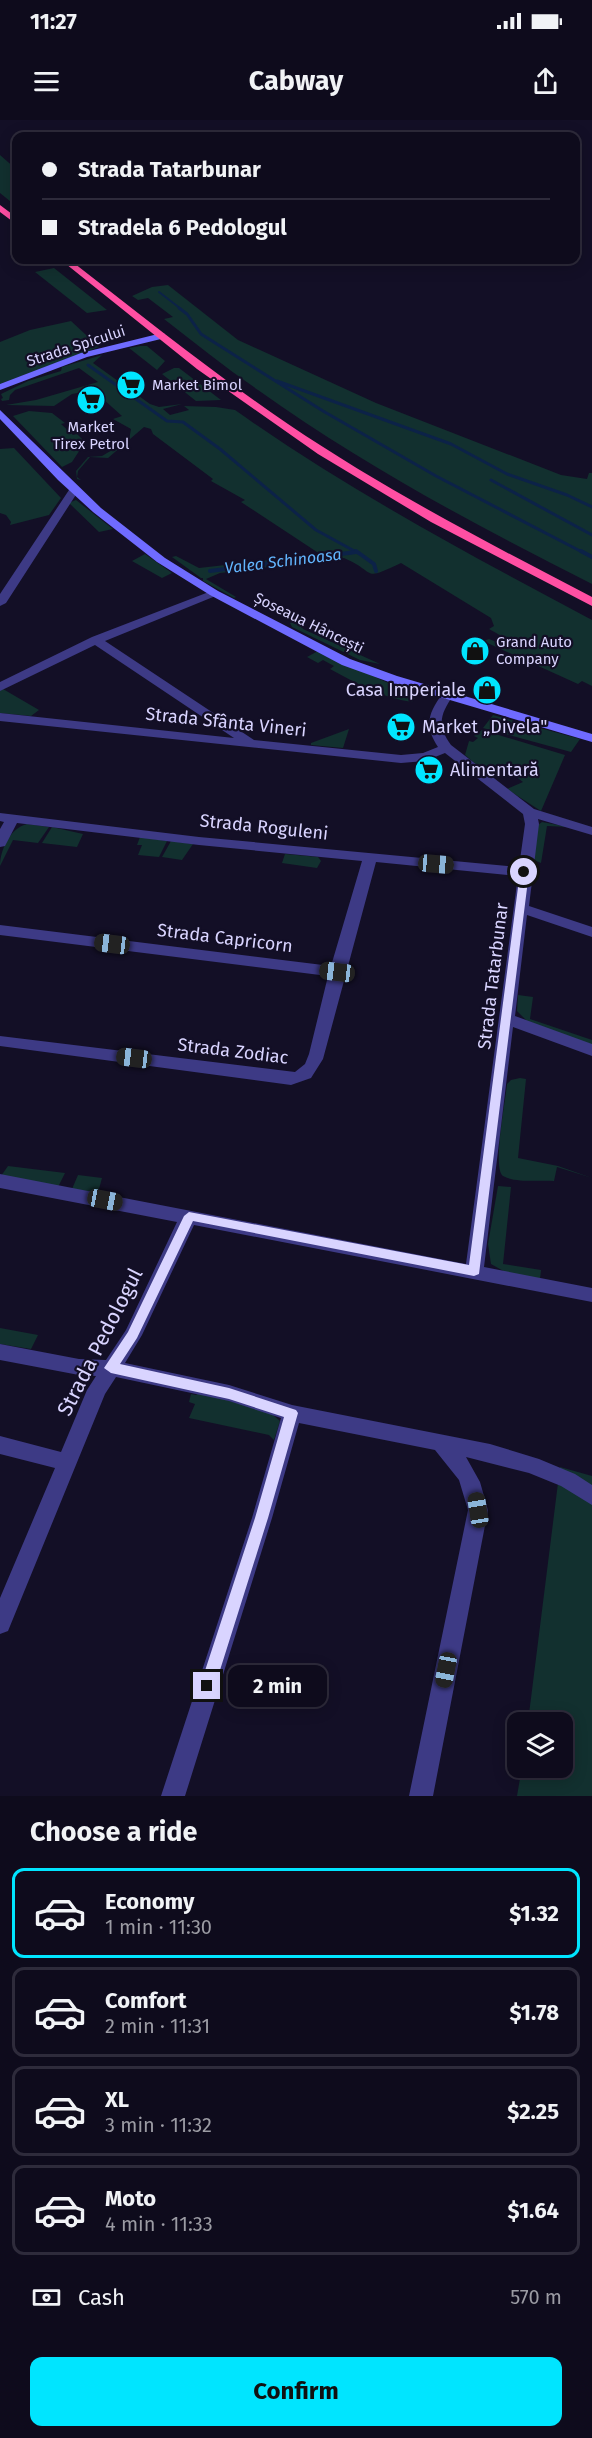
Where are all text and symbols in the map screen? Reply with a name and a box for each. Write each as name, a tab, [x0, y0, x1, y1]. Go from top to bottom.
text: 11:27	[30, 8, 77, 35]
icon: menu	[30, 65, 63, 98]
text: Cabway	[249, 65, 343, 97]
icon: share	[529, 65, 562, 98]
text: Strada Tatarbunar	[78, 156, 261, 183]
text: Stradela 6 Pedologul	[78, 214, 287, 241]
street label: Strada Spicului	[24, 322, 128, 370]
supermarket icon: Market Bimol	[115, 369, 147, 401]
place label: Market Bimol	[152, 376, 243, 394]
supermarket icon: Market Tirex Petrol	[75, 384, 107, 416]
place label: Market Tirex Petrol	[53, 418, 130, 453]
water label: Valea Schinoasa	[224, 544, 342, 578]
street label: Șoseaua Hâncești	[251, 589, 367, 658]
place label: Grand Auto Company	[496, 633, 572, 668]
shop icon: Grand Auto Company	[459, 635, 491, 667]
shop icon: Casa Imperiale	[471, 674, 503, 706]
place label: Casa Imperiale	[346, 679, 466, 701]
street label: Strada Sfânta Vineri	[144, 703, 308, 741]
supermarket icon: Market „Divela"	[385, 711, 417, 743]
place label: Market „Divela"	[422, 716, 547, 738]
supermarket icon: Alimentară	[413, 754, 445, 786]
place label: Alimentară	[450, 759, 539, 781]
street label: Strada Roguleni	[199, 809, 329, 845]
car	[417, 853, 455, 875]
route start	[510, 858, 537, 885]
street label: Strada Tatarbunar	[473, 901, 513, 1051]
street label: Strada Capricorn	[156, 919, 294, 957]
car	[93, 933, 131, 955]
car	[318, 961, 356, 983]
street label: Strada Zodiac	[176, 1033, 290, 1069]
car	[115, 1047, 153, 1069]
car	[86, 1188, 124, 1212]
street label: Strada Pedologul	[52, 1264, 148, 1420]
car	[466, 1491, 490, 1529]
car	[434, 1651, 458, 1689]
callout: 2 min	[228, 1665, 327, 1707]
route end	[193, 1672, 220, 1699]
text: 2 min	[253, 1674, 302, 1698]
map controls	[507, 1712, 573, 1778]
button: layers	[507, 1712, 573, 1778]
text: Choose a ride	[30, 1816, 197, 1848]
icon: car	[33, 1886, 87, 1940]
text: Economy	[105, 1888, 194, 1915]
text: $1.32	[509, 1900, 559, 1927]
text: 1 min · 11:30	[105, 1915, 212, 1939]
icon: car	[33, 1985, 87, 2039]
text: Comfort	[105, 1987, 186, 2014]
text: $1.78	[510, 1999, 559, 2026]
text: 2 min · 11:31	[105, 2014, 210, 2038]
icon: car	[33, 2084, 87, 2138]
text: XL	[105, 2086, 129, 2113]
text: $2.25	[507, 2098, 559, 2125]
text: 3 min · 11:32	[105, 2113, 212, 2137]
icon: car	[33, 2183, 87, 2237]
text: Moto	[105, 2185, 156, 2212]
text: $1.64	[508, 2197, 559, 2224]
text: 4 min · 11:33	[105, 2212, 213, 2236]
icon: cash	[30, 2281, 63, 2314]
text: Cash	[78, 2284, 125, 2311]
text: 570 m	[510, 2285, 562, 2309]
button: Confirm	[30, 2357, 562, 2426]

